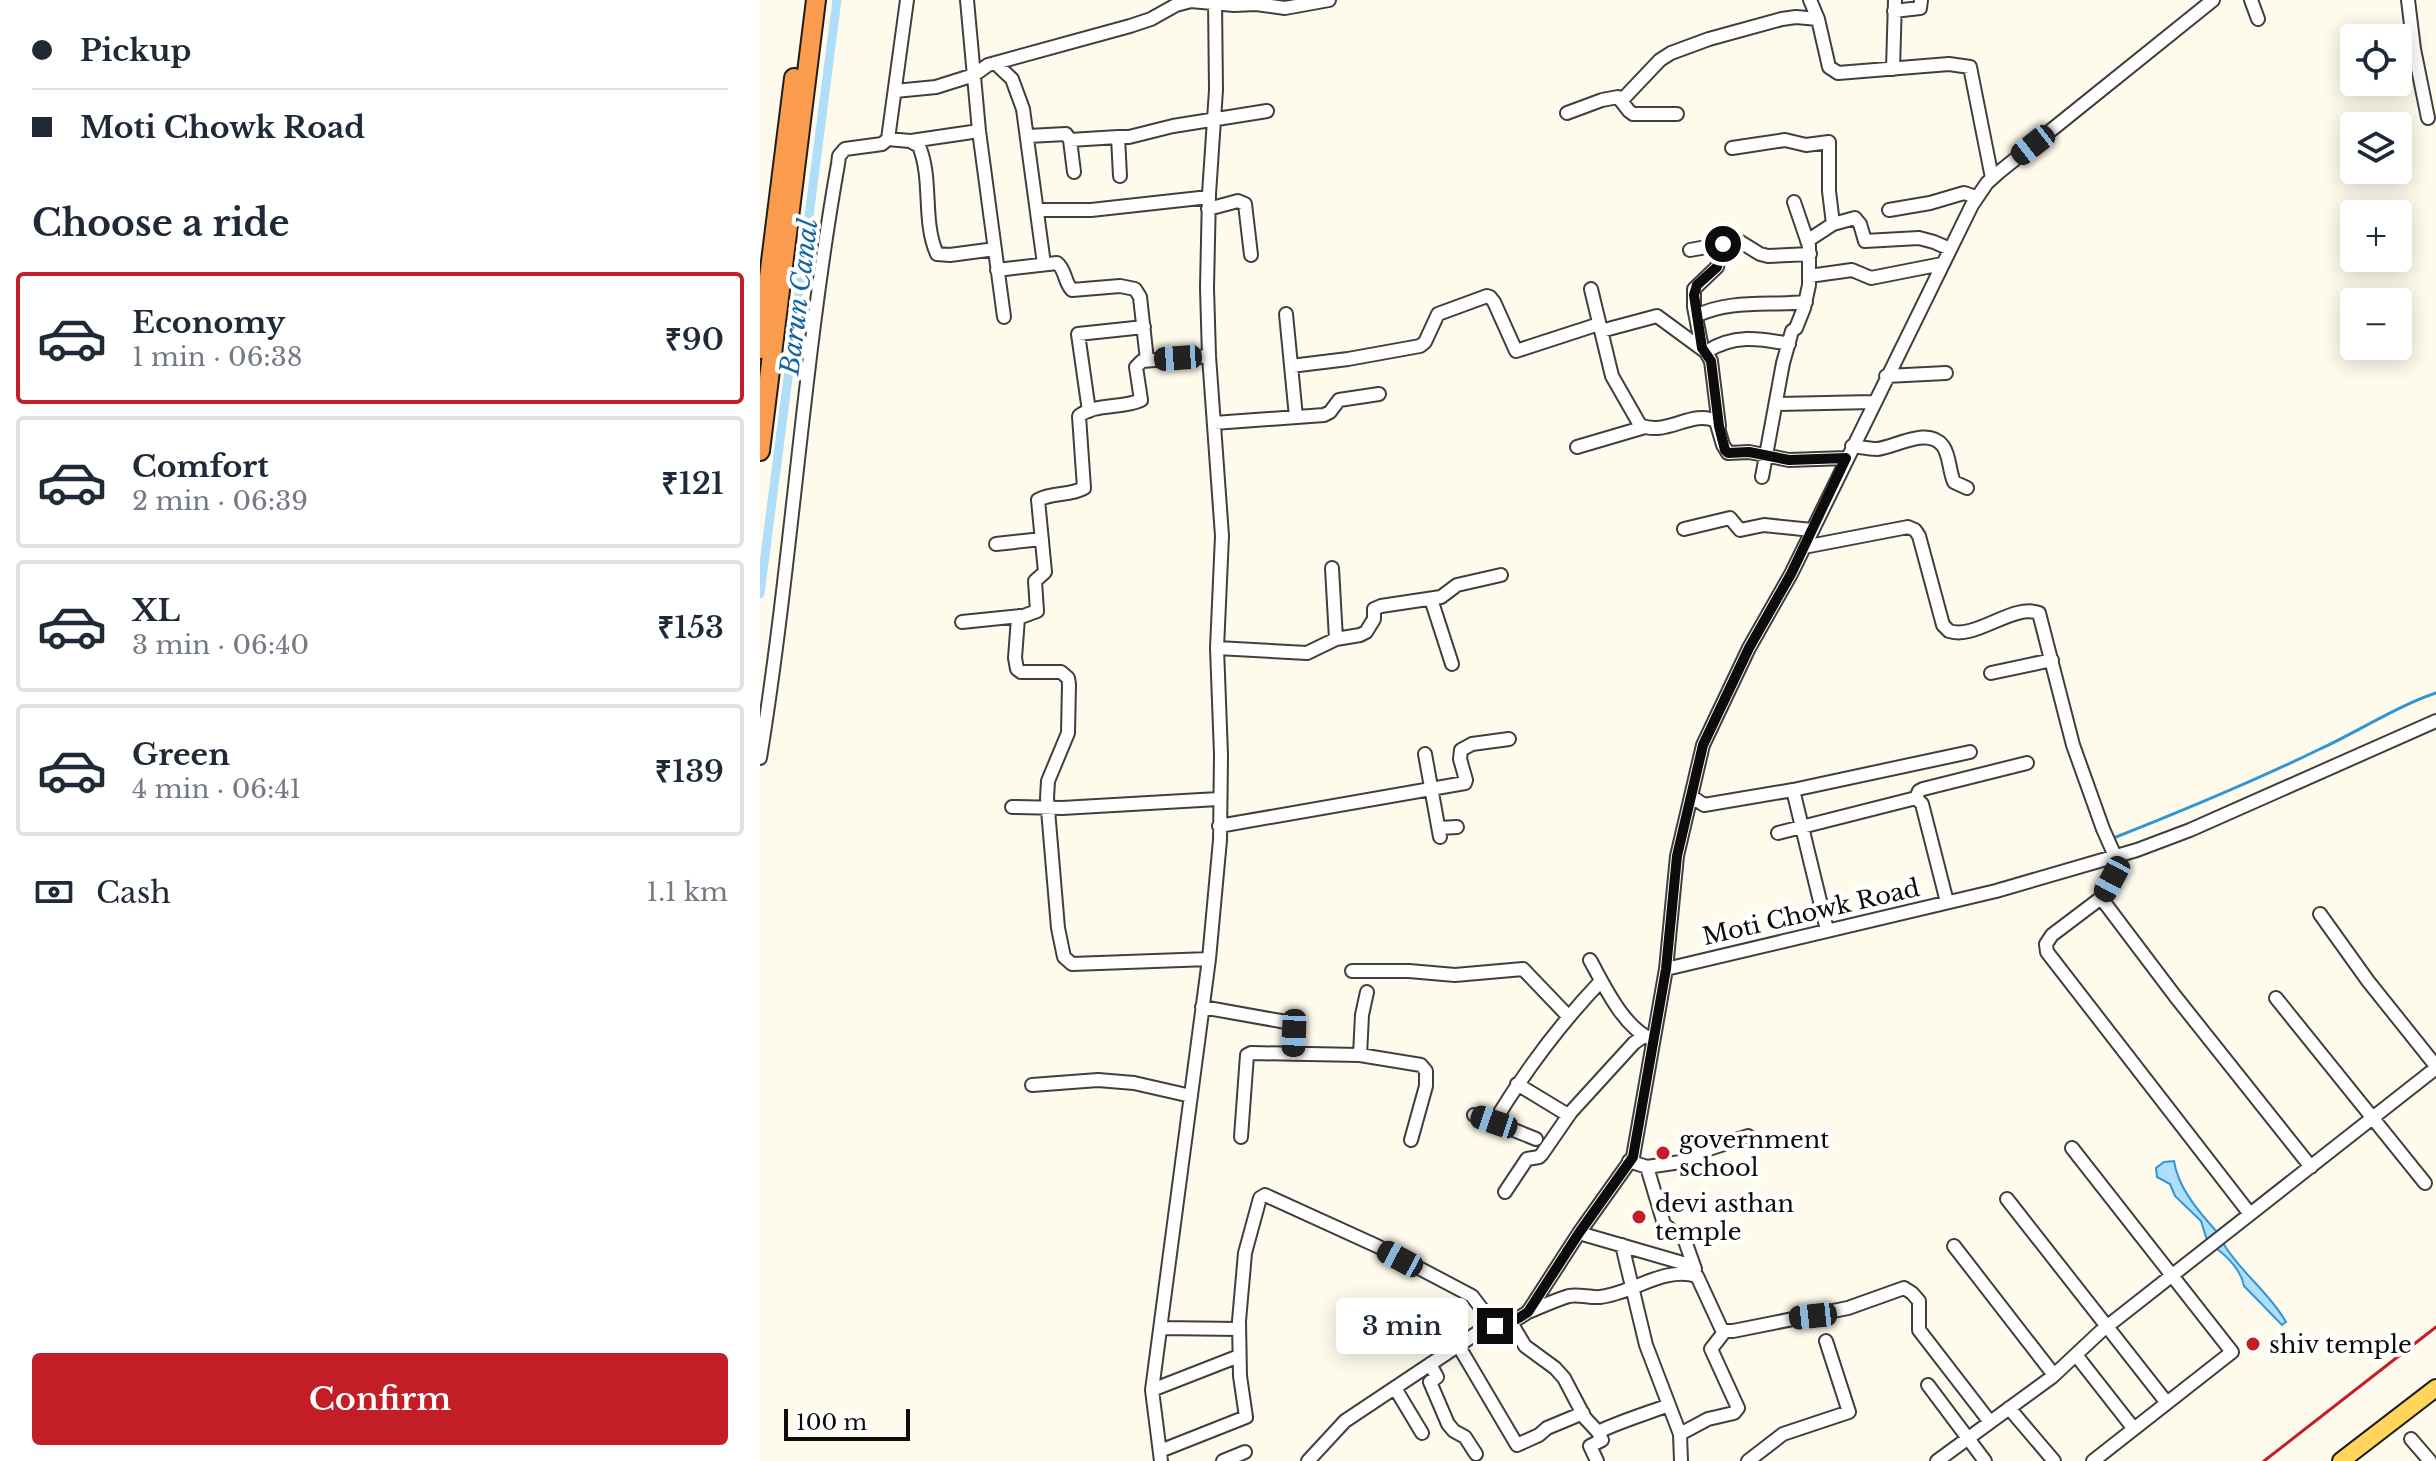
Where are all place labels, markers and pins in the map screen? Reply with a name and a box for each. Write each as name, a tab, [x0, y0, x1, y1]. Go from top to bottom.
place label: government school	[1679, 1125, 1829, 1182]
marker: government school	[1654, 1144, 1672, 1162]
place label: devi asthan temple	[1655, 1189, 1794, 1246]
marker: devi asthan temple	[1630, 1208, 1648, 1226]
place label: shiv temple	[2269, 1330, 2412, 1359]
marker: shiv temple	[2244, 1335, 2262, 1353]

